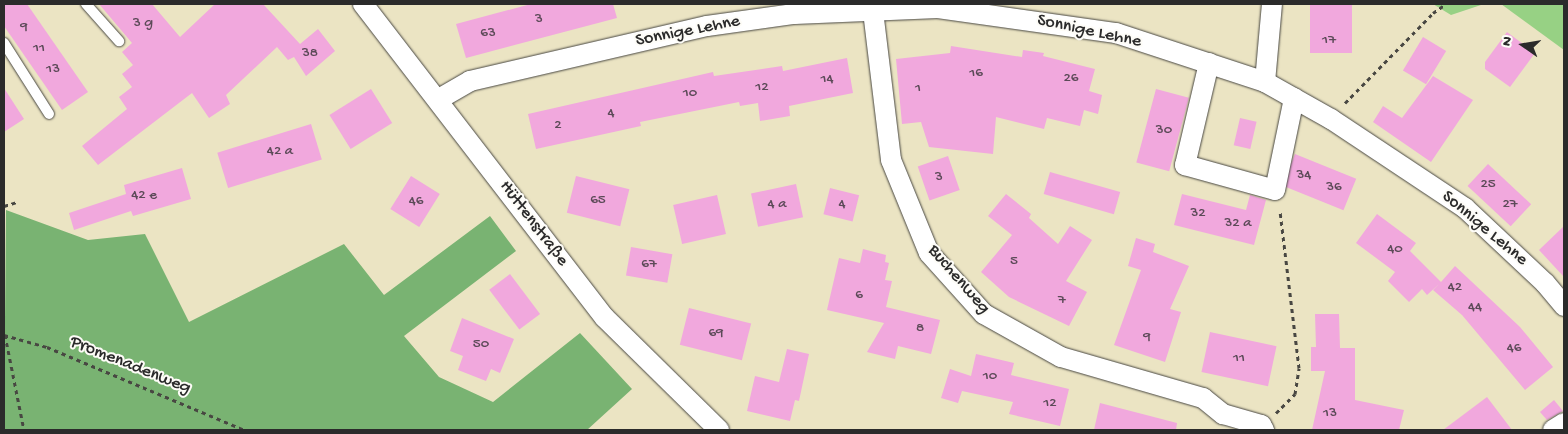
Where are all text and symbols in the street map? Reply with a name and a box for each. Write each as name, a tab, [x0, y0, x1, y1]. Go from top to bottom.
street label: Sonnige Lehne	[1035, 10, 1143, 54]
house number: 3	[535, 11, 543, 29]
street label: Sonnige Lehne	[634, 11, 742, 53]
house number: 3 g	[133, 15, 153, 33]
house number: 9	[20, 19, 28, 37]
north arrow	[1498, 20, 1548, 70]
house number: 63	[480, 25, 496, 43]
house number: 17	[1322, 32, 1336, 50]
text: N	[1499, 35, 1517, 48]
house number: 11	[33, 40, 45, 58]
house number: 38	[302, 45, 318, 63]
house number: 13	[46, 61, 60, 79]
house number: 16	[969, 65, 983, 83]
house number: 26	[1064, 70, 1078, 88]
house number: 14	[820, 71, 834, 89]
house number: 12	[755, 79, 769, 97]
house number: 1	[915, 80, 921, 98]
house number: 10	[683, 85, 697, 103]
house number: 4	[607, 105, 615, 123]
house number: 2	[554, 117, 562, 135]
house number: 30	[1156, 122, 1172, 140]
house number: 42 a	[267, 143, 293, 161]
house number: 34	[1297, 167, 1311, 185]
house number: 3	[935, 169, 943, 187]
house number: 25	[1480, 176, 1496, 194]
street label: Hüttenstraße	[494, 177, 572, 271]
house number: 36	[1326, 179, 1342, 197]
house number: 42 e	[131, 187, 157, 205]
street label: Sonnige Lehne	[1437, 187, 1531, 271]
house number: 65	[590, 192, 606, 210]
house number: 46	[409, 193, 423, 211]
house number: 4 a	[768, 196, 786, 214]
house number: 4	[838, 196, 846, 214]
house number: 27	[1502, 196, 1518, 214]
house number: 32	[1190, 205, 1206, 223]
house number: 32 a	[1224, 215, 1252, 233]
street label: Buchenweg	[922, 241, 994, 319]
house number: 40	[1387, 241, 1403, 259]
house number: 5	[1010, 253, 1018, 271]
house number: 67	[641, 256, 657, 274]
house number: 42	[1448, 279, 1462, 297]
house number: 6	[855, 287, 863, 305]
house number: 7	[1058, 292, 1066, 310]
house number: 44	[1468, 299, 1482, 317]
house number: 8	[916, 320, 924, 338]
house number: 69	[708, 325, 724, 343]
house number: 9	[1143, 329, 1151, 347]
street label: Promenadenweg	[67, 332, 193, 400]
house number: 50	[473, 336, 489, 354]
house number: 46	[1507, 340, 1521, 358]
house number: 11	[1233, 350, 1245, 368]
house number: 10	[983, 368, 997, 386]
house number: 12	[1043, 395, 1057, 413]
house number: 13	[1323, 405, 1337, 423]

